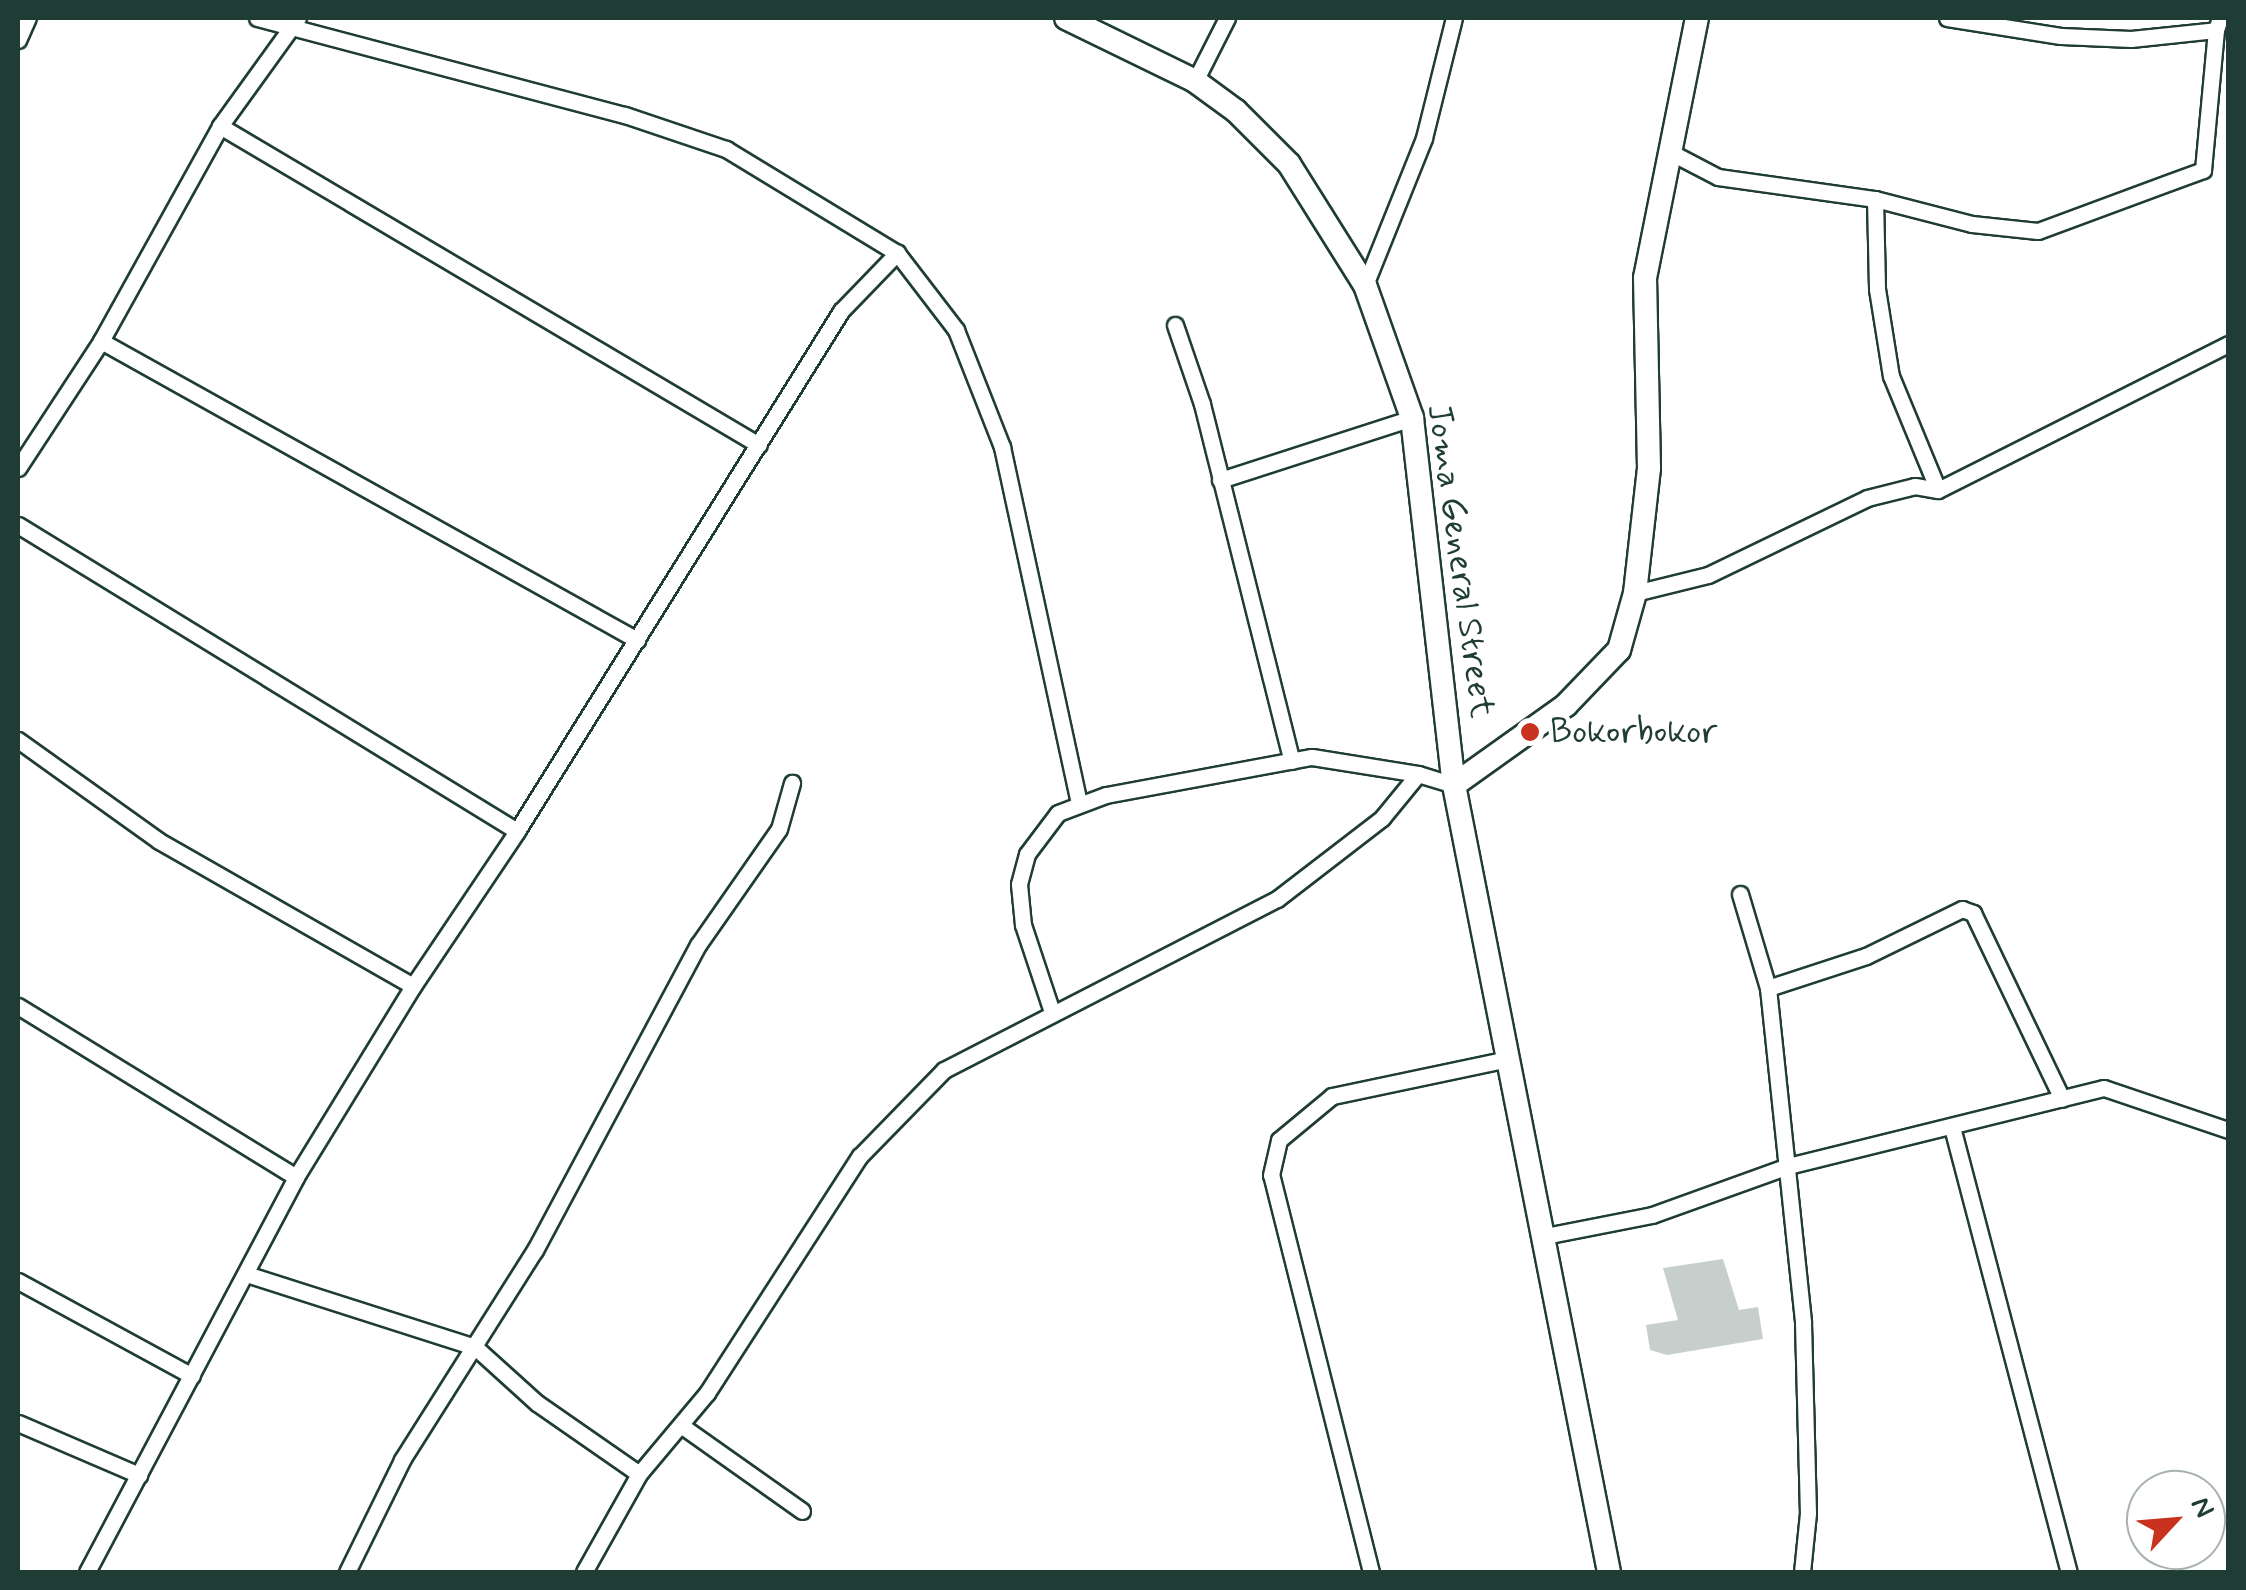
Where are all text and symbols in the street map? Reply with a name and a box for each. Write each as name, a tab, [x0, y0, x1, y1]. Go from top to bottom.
street label: Joma General Street	[1417, 398, 1503, 724]
place label: Bokorbokor	[1550, 711, 1717, 753]
marker: Bokorbokor	[1519, 721, 1541, 743]
north arrow	[2126, 1470, 2226, 1570]
text: N	[2181, 1491, 2222, 1524]

